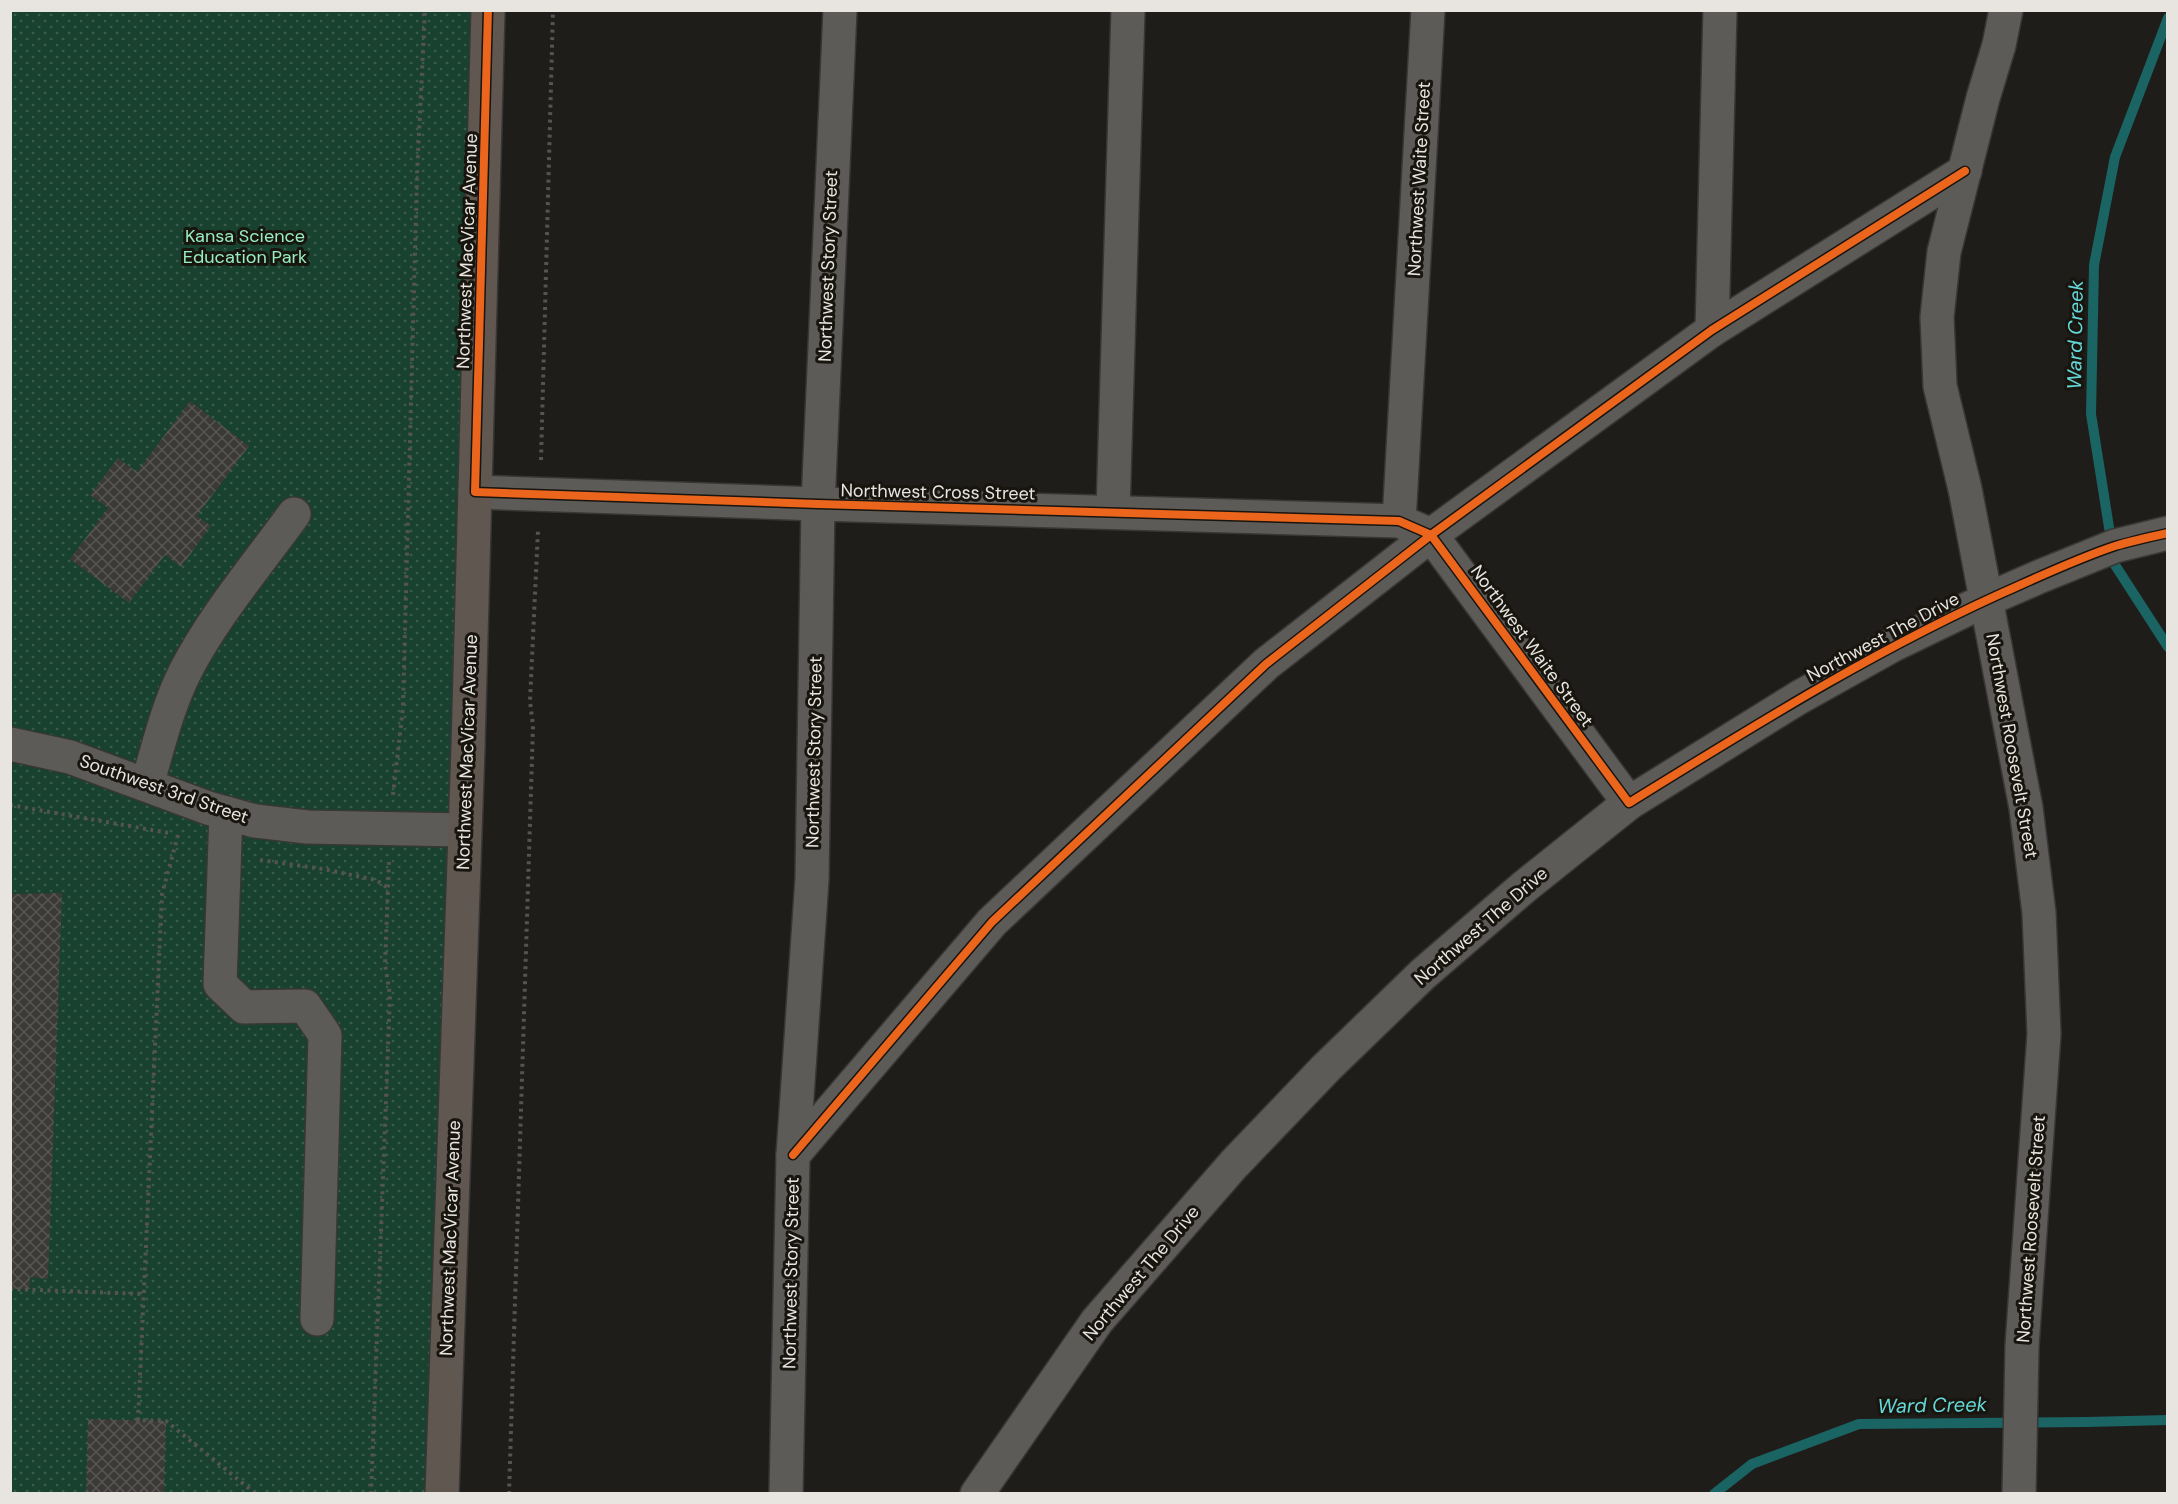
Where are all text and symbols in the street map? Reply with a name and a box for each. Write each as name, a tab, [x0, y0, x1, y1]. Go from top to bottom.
street label: Northwest Waite Street	[1402, 81, 1436, 277]
street label: Northwest MacVicar Avenue	[451, 133, 483, 369]
street label: Northwest Story Street	[813, 170, 843, 362]
park label: Kansa Science Education Park	[183, 224, 307, 269]
water label: Ward Creek	[2061, 279, 2089, 390]
street label: Northwest Cross Street	[840, 478, 1036, 506]
street label: Northwest Waite Street	[1465, 560, 1599, 732]
street label: Northwest The Drive	[1803, 587, 1963, 687]
street label: Northwest Roosevelt Street	[1980, 632, 2044, 860]
street label: Northwest MacVicar Avenue	[451, 634, 483, 870]
street label: Northwest Story Street	[800, 656, 828, 848]
street label: Southwest 3rd Street	[76, 749, 252, 829]
street label: Northwest The Drive	[1409, 861, 1553, 991]
street label: Northwest Roosevelt Street	[2011, 1115, 2051, 1343]
street label: Northwest MacVicar Avenue	[434, 1120, 466, 1356]
street label: Northwest Story Street	[777, 1177, 805, 1369]
street label: Northwest The Drive	[1077, 1200, 1205, 1346]
water label: Ward Creek	[1877, 1391, 1988, 1419]

